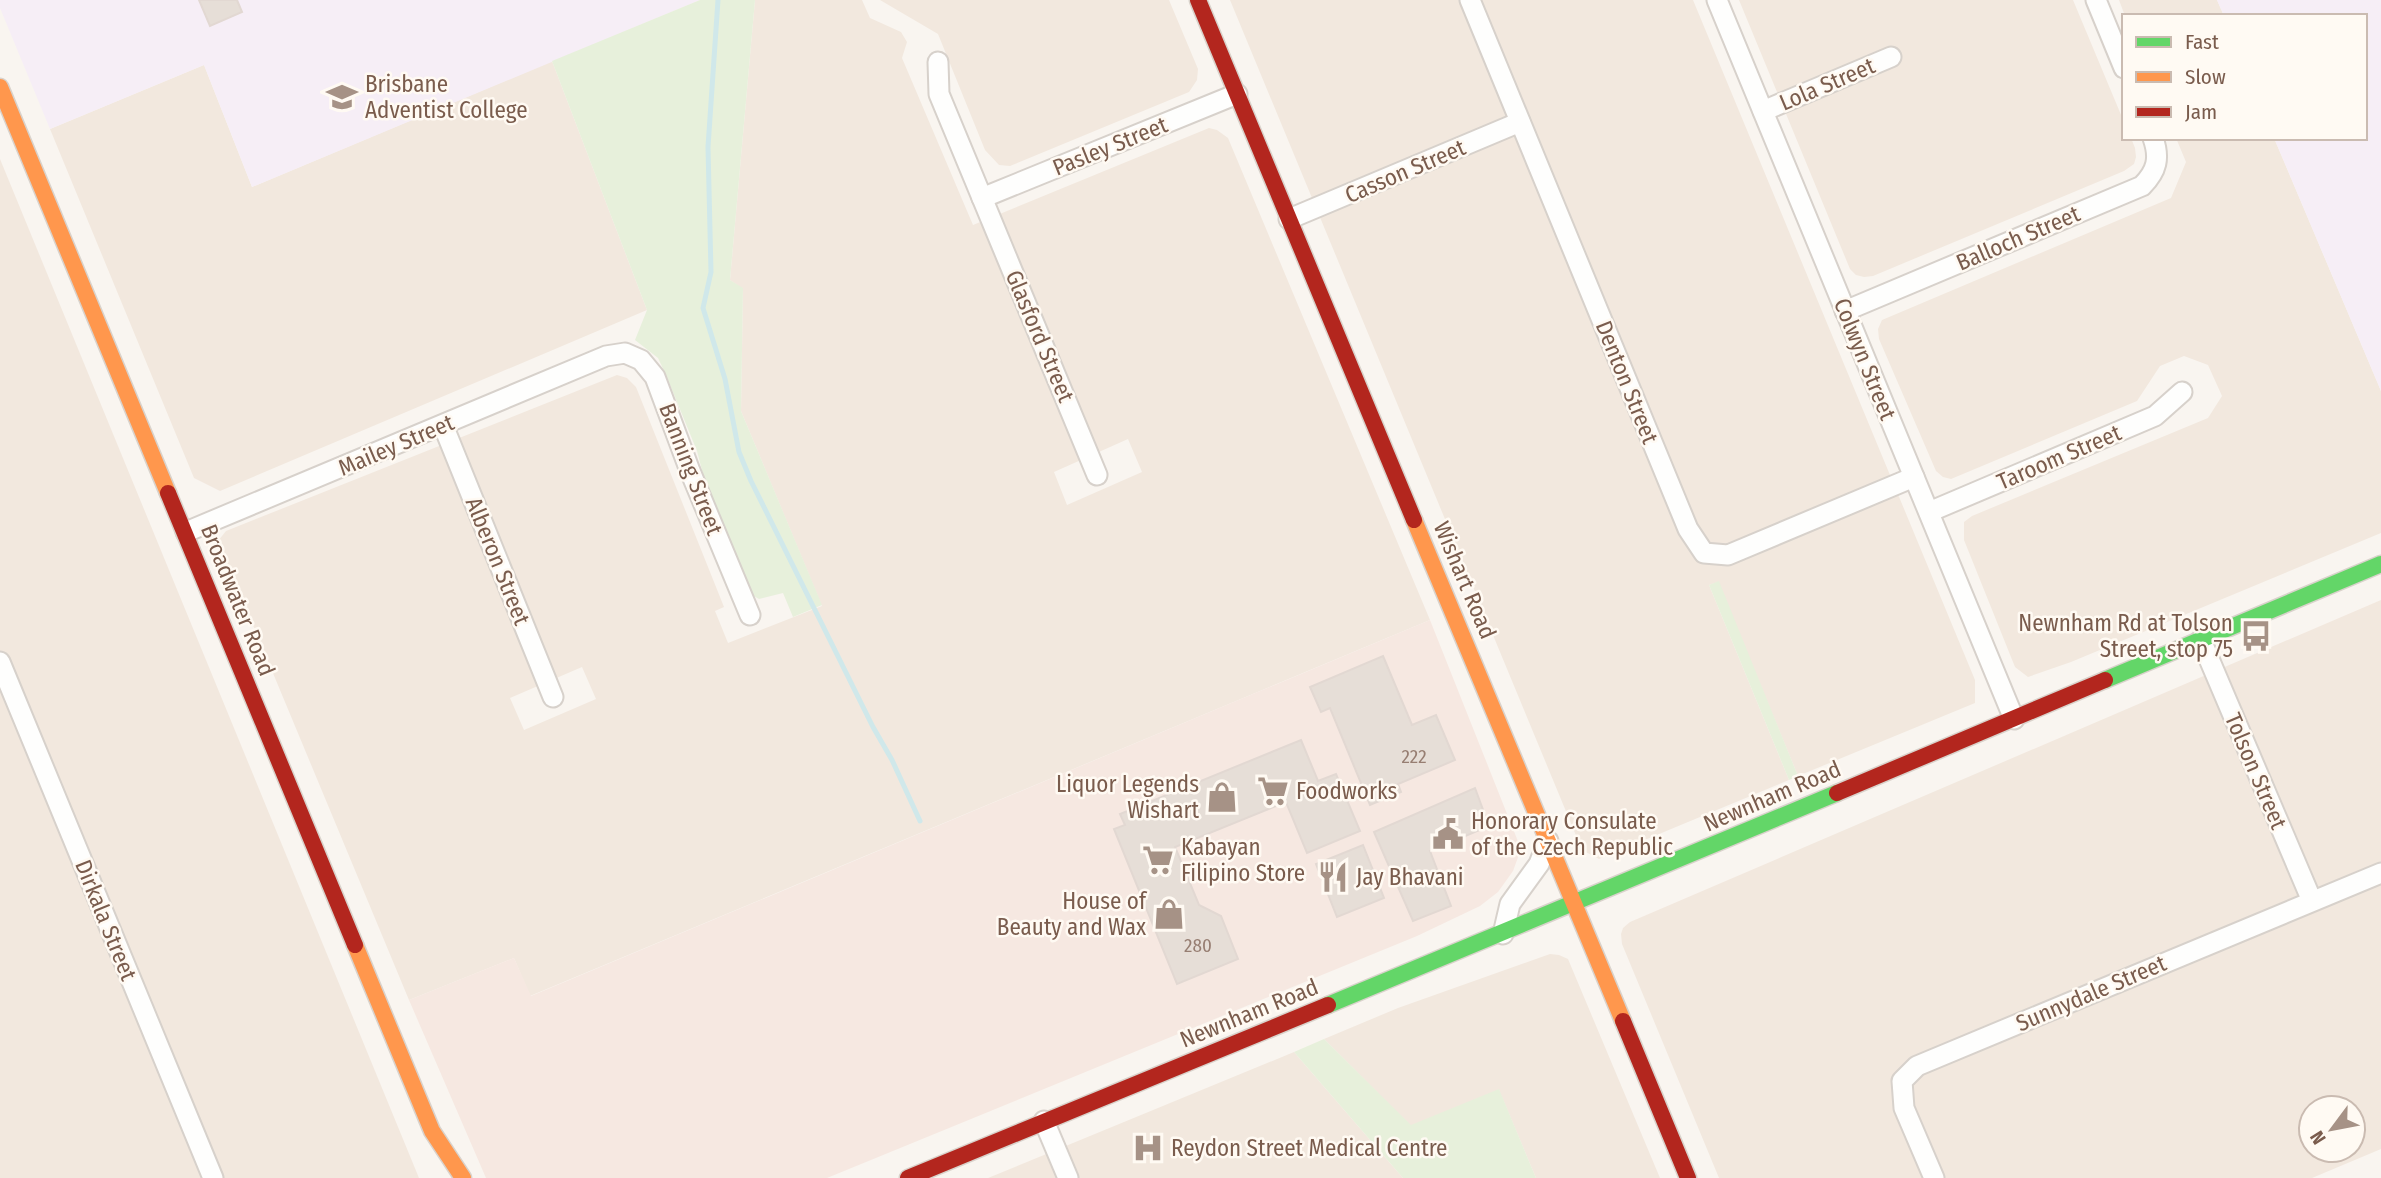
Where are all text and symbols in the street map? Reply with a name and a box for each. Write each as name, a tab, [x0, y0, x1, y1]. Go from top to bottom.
legend	[2122, 14, 2367, 140]
text: Fast	[2185, 29, 2219, 55]
street label: Lola Street	[1775, 51, 1879, 117]
text: Slow	[2185, 64, 2226, 90]
place label: Brisbane Adventist College	[365, 70, 528, 124]
school or university icon: Brisbane Adventist College	[325, 80, 359, 114]
text: Jam	[2185, 99, 2217, 125]
street label: Pasley Street	[1049, 110, 1172, 182]
street label: Casson Street	[1341, 133, 1470, 209]
street label: Balloch Street	[1952, 199, 2085, 277]
street label: Glasford Street	[1000, 266, 1081, 407]
street label: Colwyn Street	[1828, 294, 1902, 424]
street label: Denton Street	[1590, 316, 1665, 448]
street label: Banning Street	[653, 399, 729, 539]
street label: Mailey Street	[334, 408, 458, 482]
street label: Taroom Street	[1993, 418, 2126, 496]
street label: Alberon Street	[460, 493, 537, 629]
street label: Wishart Road	[1428, 517, 1502, 643]
street label: Broadwater Road	[195, 520, 281, 680]
place label: Newnham Rd at Tolson Street, stop 75	[2018, 609, 2233, 663]
bus stop icon: Newnham Rd at Tolson Street, stop 75	[2239, 619, 2273, 653]
street label: Tolson Street	[2219, 709, 2293, 834]
house number: 222	[1401, 745, 1427, 768]
street label: Newnham Road	[1699, 754, 1845, 838]
place label: Liquor Legends Wishart	[1056, 770, 1199, 824]
supermarket icon: Foodworks	[1256, 774, 1290, 808]
place label: Foodworks	[1296, 777, 1398, 805]
shop icon: Liquor Legends Wishart	[1205, 780, 1239, 814]
place label: Honorary Consulate of the Czech Republic	[1471, 807, 1673, 861]
public building icon: Honorary Consulate of the Czech Republic	[1431, 817, 1465, 851]
place label: Kabayan Filipino Store	[1181, 833, 1305, 887]
supermarket icon: Kabayan Filipino Store	[1141, 843, 1175, 877]
street label: Dirkala Street	[69, 856, 143, 985]
restaurant icon: Jay Bhavani	[1316, 860, 1350, 894]
place label: Jay Bhavani	[1356, 863, 1464, 891]
place label: House of Beauty and Wax	[997, 887, 1148, 941]
shop icon: House of Beauty and Wax	[1152, 897, 1186, 931]
house number: 280	[1184, 934, 1212, 957]
street label: Sunnydale Street	[2012, 949, 2171, 1037]
street label: Newnham Road	[1176, 973, 1322, 1053]
north arrow	[2297, 1094, 2367, 1164]
text: N	[2305, 1127, 2331, 1149]
hospital icon: Reydon Street Medical Centre	[1131, 1131, 1165, 1165]
place label: Reydon Street Medical Centre	[1171, 1134, 1447, 1162]

